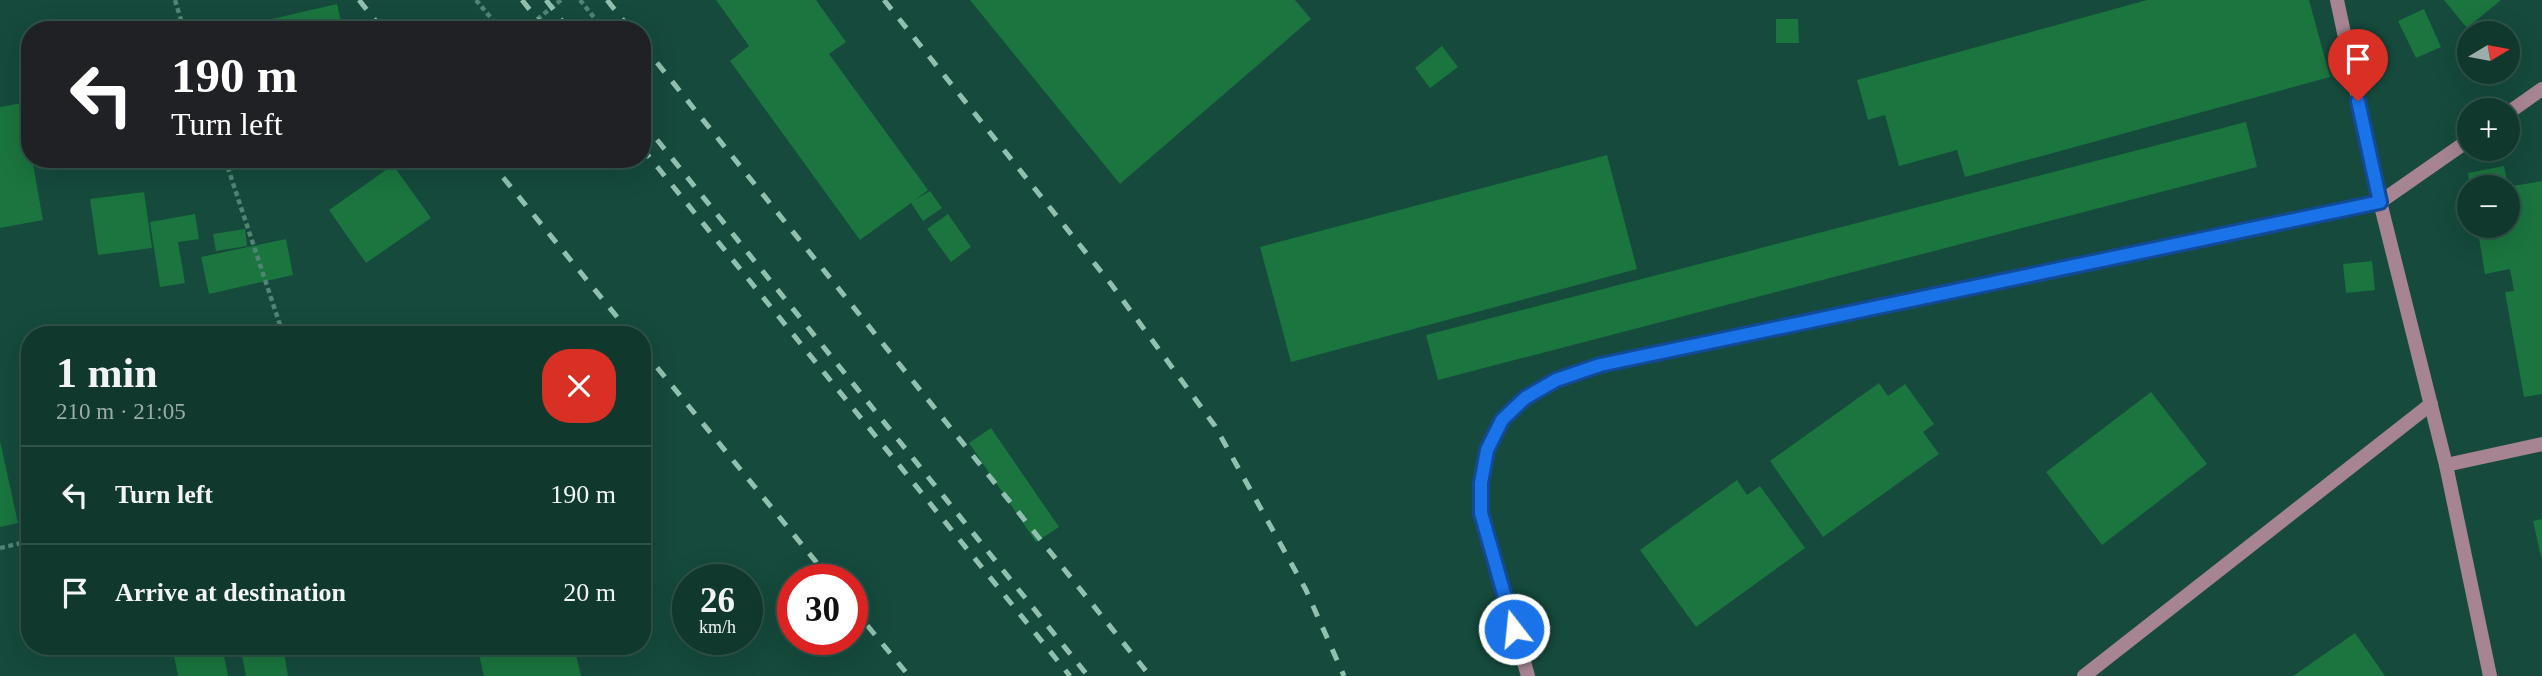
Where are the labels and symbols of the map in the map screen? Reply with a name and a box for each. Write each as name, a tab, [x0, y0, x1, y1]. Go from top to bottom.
north arrow	[2457, 21, 2520, 84]
pin	[2328, 29, 2388, 101]
speed limit sign: 30	[777, 564, 868, 655]
position arrow	[1477, 592, 1551, 666]

